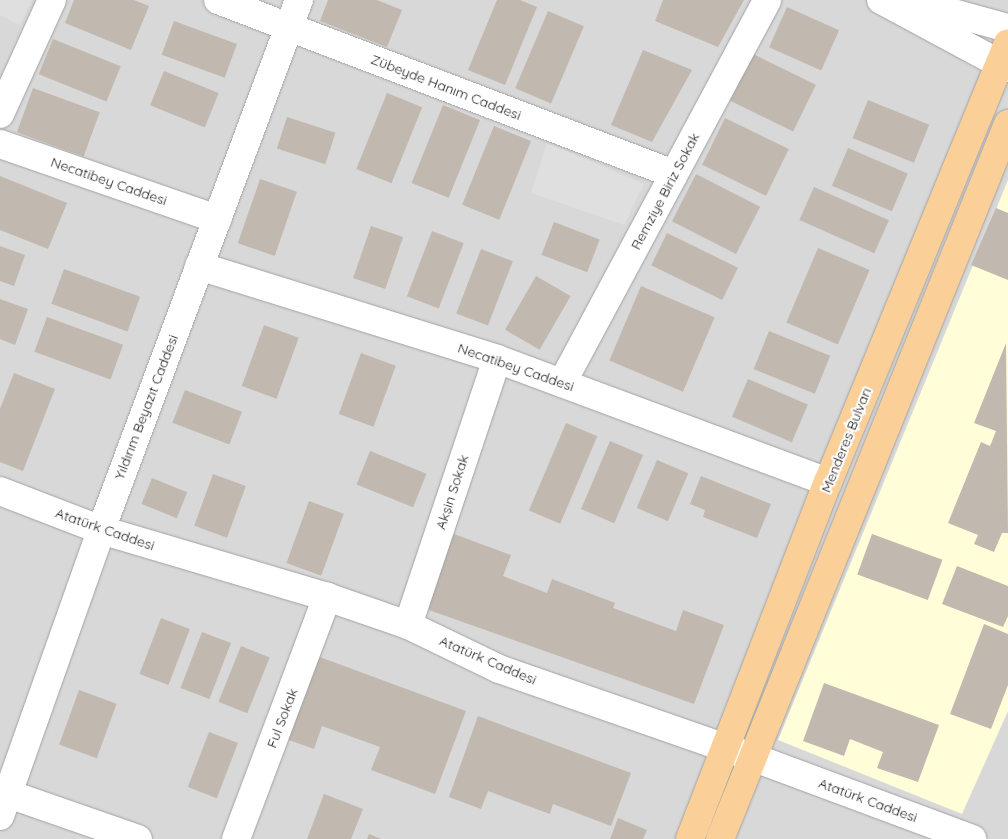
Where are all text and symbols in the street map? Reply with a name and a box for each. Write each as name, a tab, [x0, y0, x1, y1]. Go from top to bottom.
street label: Zübeyde Hanım Caddesi	[368, 51, 524, 123]
street label: Remziye Biriz Sokak	[627, 130, 703, 252]
street label: Necatibey Caddesi	[49, 153, 169, 209]
street label: Yıldırım Beyazıt Caddesi	[111, 332, 181, 482]
street label: Necatibey Caddesi	[456, 339, 576, 395]
street label: Menderes Bulvarı	[817, 385, 875, 495]
street label: Akşin Sokak	[432, 452, 472, 532]
street label: Atatürk Caddesi	[53, 504, 157, 554]
street label: Atatürk Caddesi	[437, 632, 539, 688]
street label: Ful Sokak	[263, 686, 301, 750]
street label: Atatürk Caddesi	[816, 774, 920, 826]

